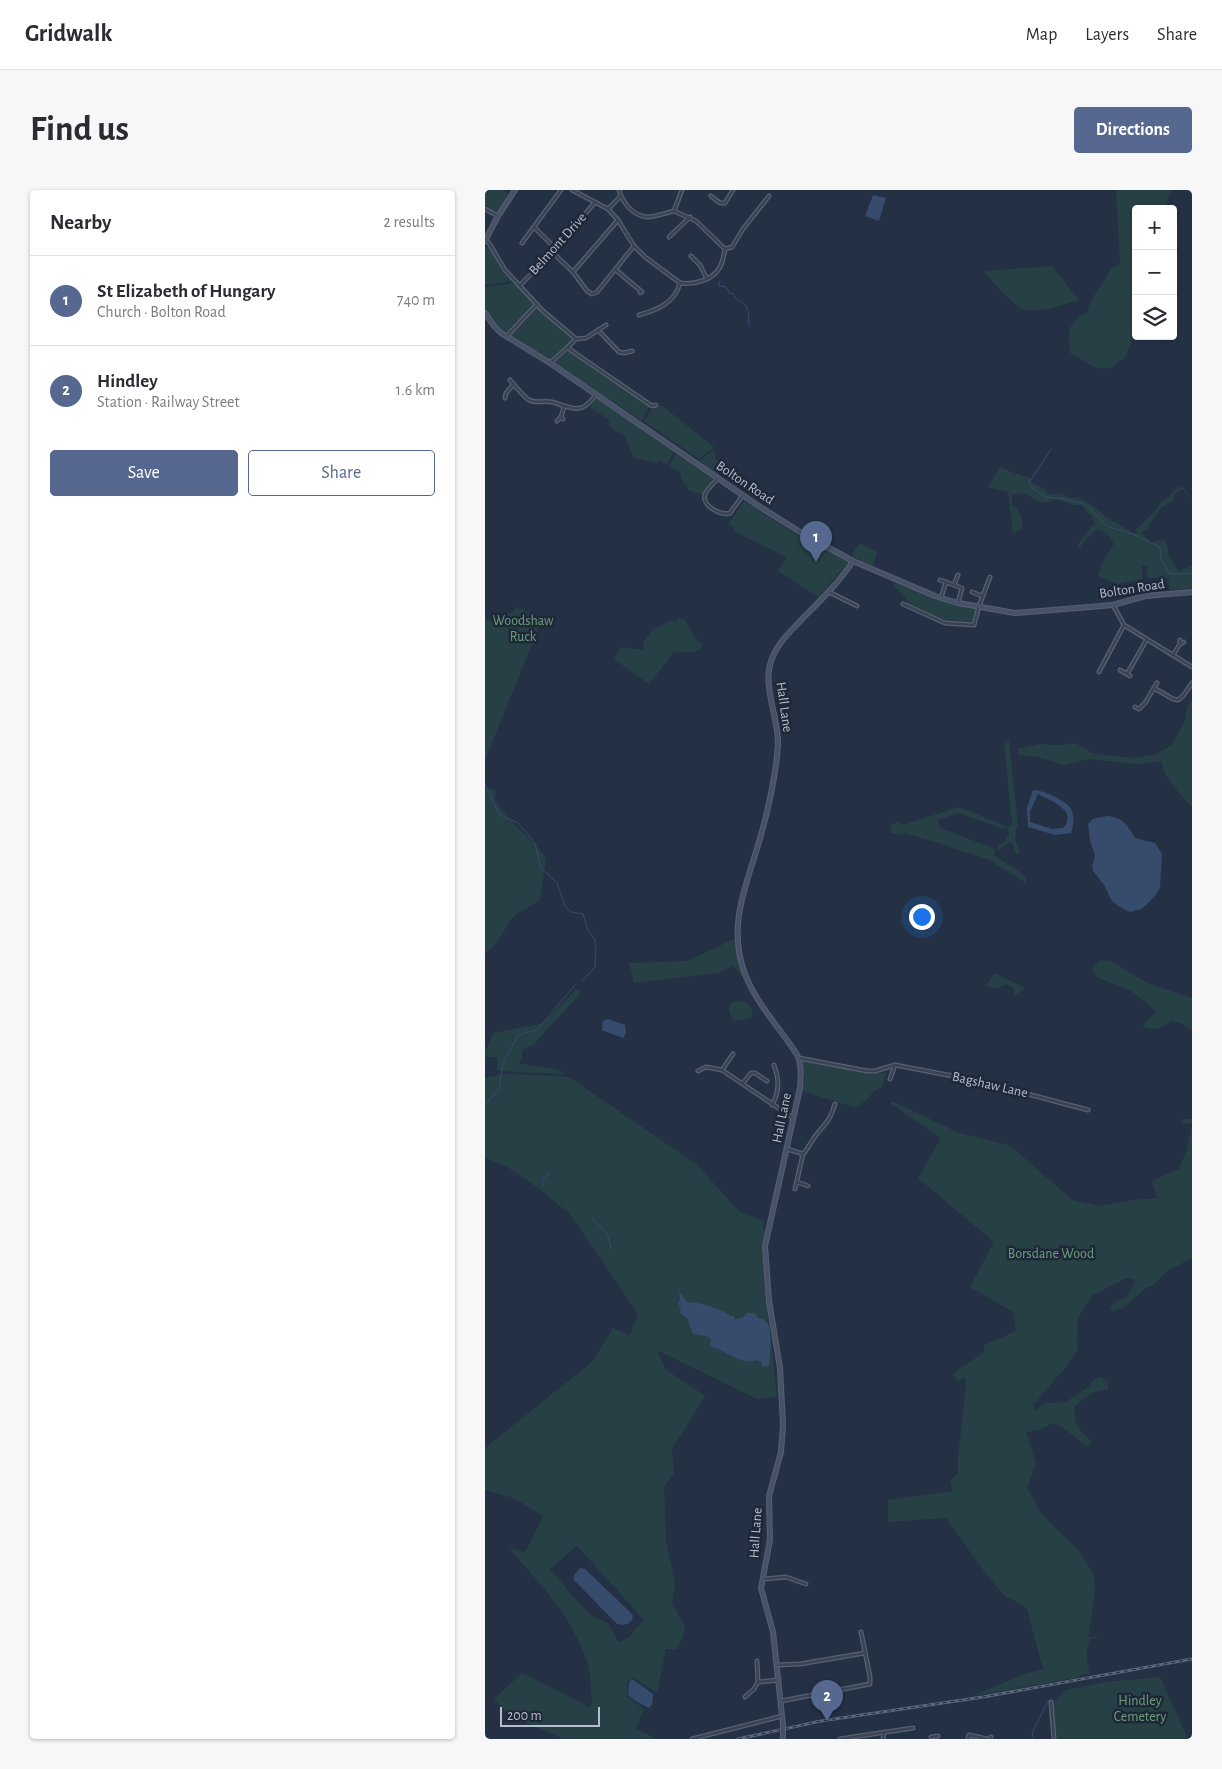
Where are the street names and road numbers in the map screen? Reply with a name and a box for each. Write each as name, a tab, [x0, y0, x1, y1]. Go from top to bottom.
street label: Belmont Drive	[527, 210, 589, 278]
street label: Bolton Road	[714, 459, 776, 507]
street label: Bolton Road	[1098, 577, 1166, 601]
street label: Hall Lane	[774, 681, 794, 733]
street label: Bagshaw Lane	[951, 1070, 1029, 1100]
street label: Hall Lane	[770, 1092, 794, 1144]
street label: Hall Lane	[747, 1507, 765, 1559]

